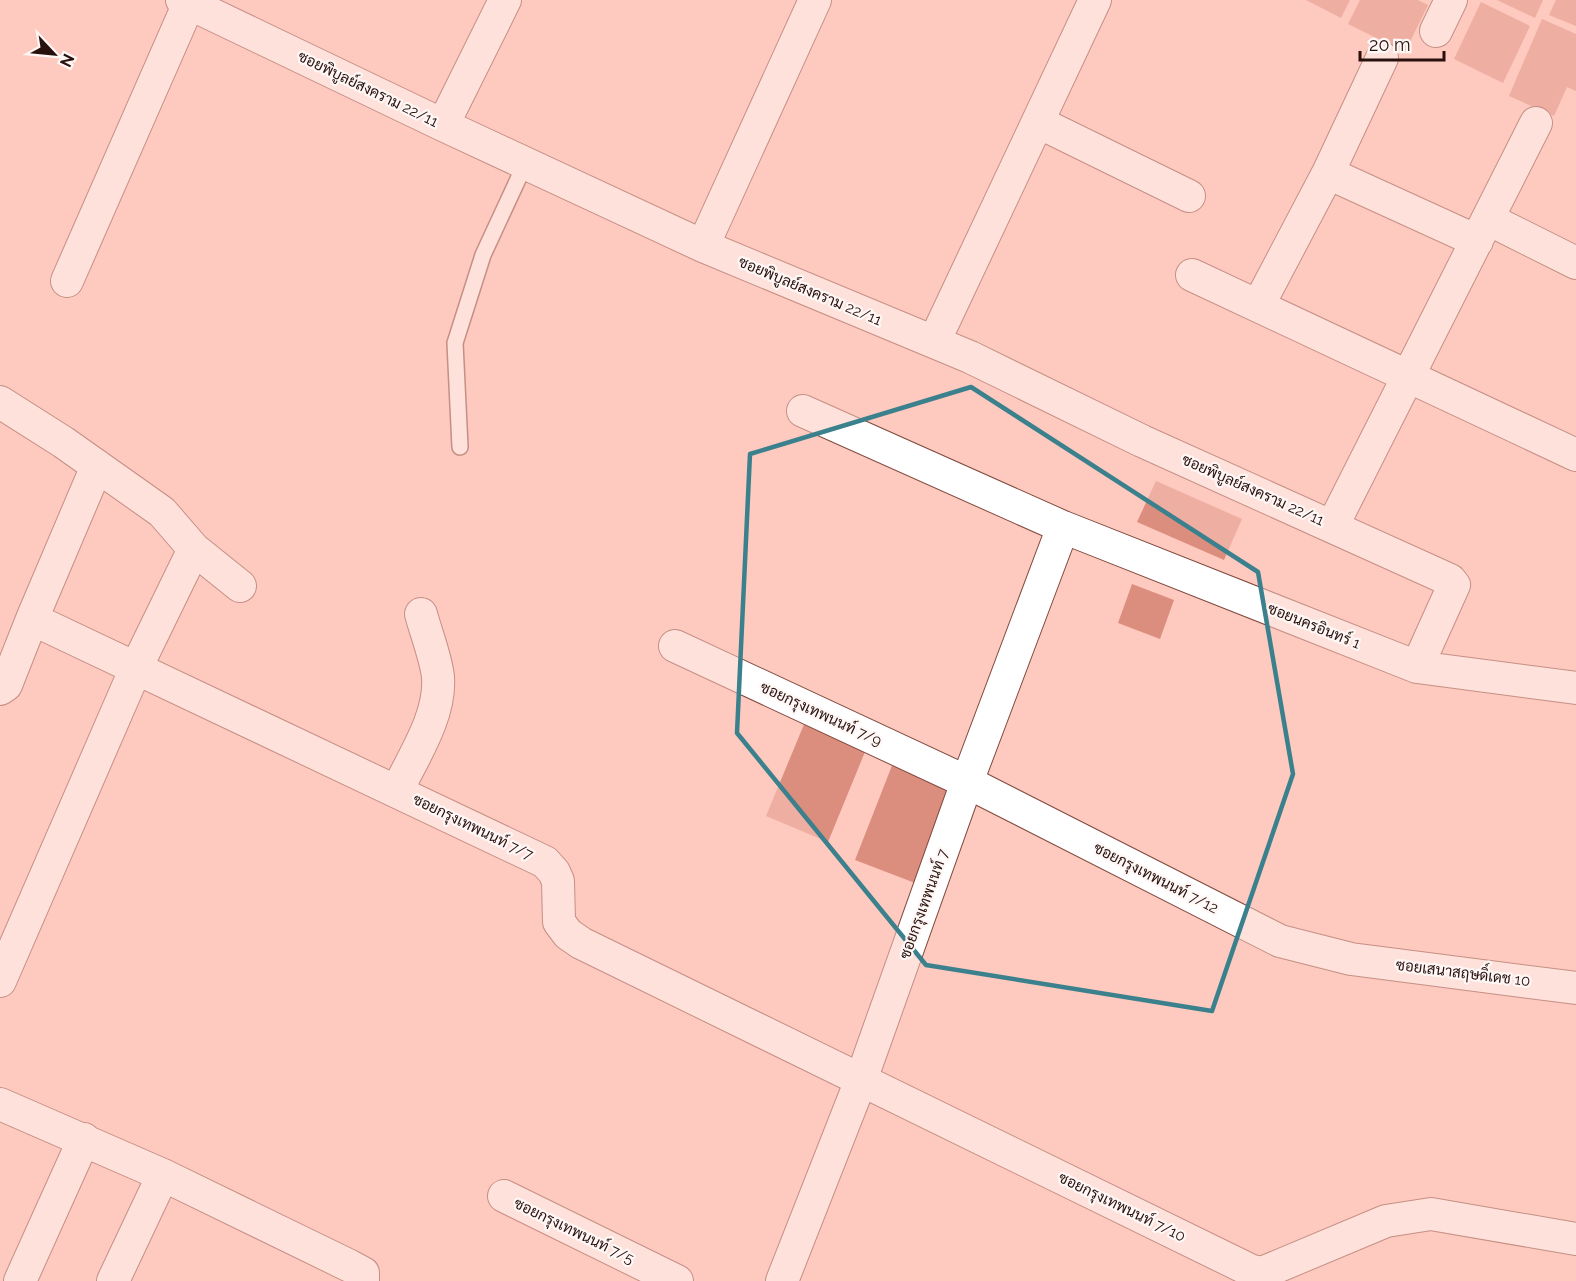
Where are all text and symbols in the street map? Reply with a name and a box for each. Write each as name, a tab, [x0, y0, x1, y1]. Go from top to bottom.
north arrow	[24, 24, 84, 84]
scale bar	[1360, 24, 1444, 62]
text: 20 m	[1369, 34, 1411, 55]
street label: ซอยพิบูลย์สงคราม 22/11	[295, 46, 442, 132]
text: N	[56, 51, 78, 70]
street label: ซอยพิบูลย์สงคราม 22/11	[735, 252, 885, 330]
street label: ซอยพิบูลย์สงคราม 22/11	[1179, 450, 1328, 531]
street label: ซอยนครอินทร์ 1	[1265, 598, 1364, 653]
street label: ซอยกรุงเทพนนท์ 7/9	[757, 677, 885, 752]
street label: ซอยกรุงเทพนนท์ 7/7	[409, 789, 537, 866]
street label: ซอยกรุงเทพนนท์ 7/12	[1090, 838, 1222, 919]
street label: ซอยกรุงเทพนนท์ 7	[895, 846, 954, 962]
street label: ซอยเสนาสฤษดิ์เดช 10	[1395, 950, 1532, 990]
street label: ซอยกรุงเทพนนท์ 7/10	[1055, 1168, 1189, 1247]
street label: ซอยกรุงเทพนนท์ 7/5	[510, 1193, 637, 1270]

